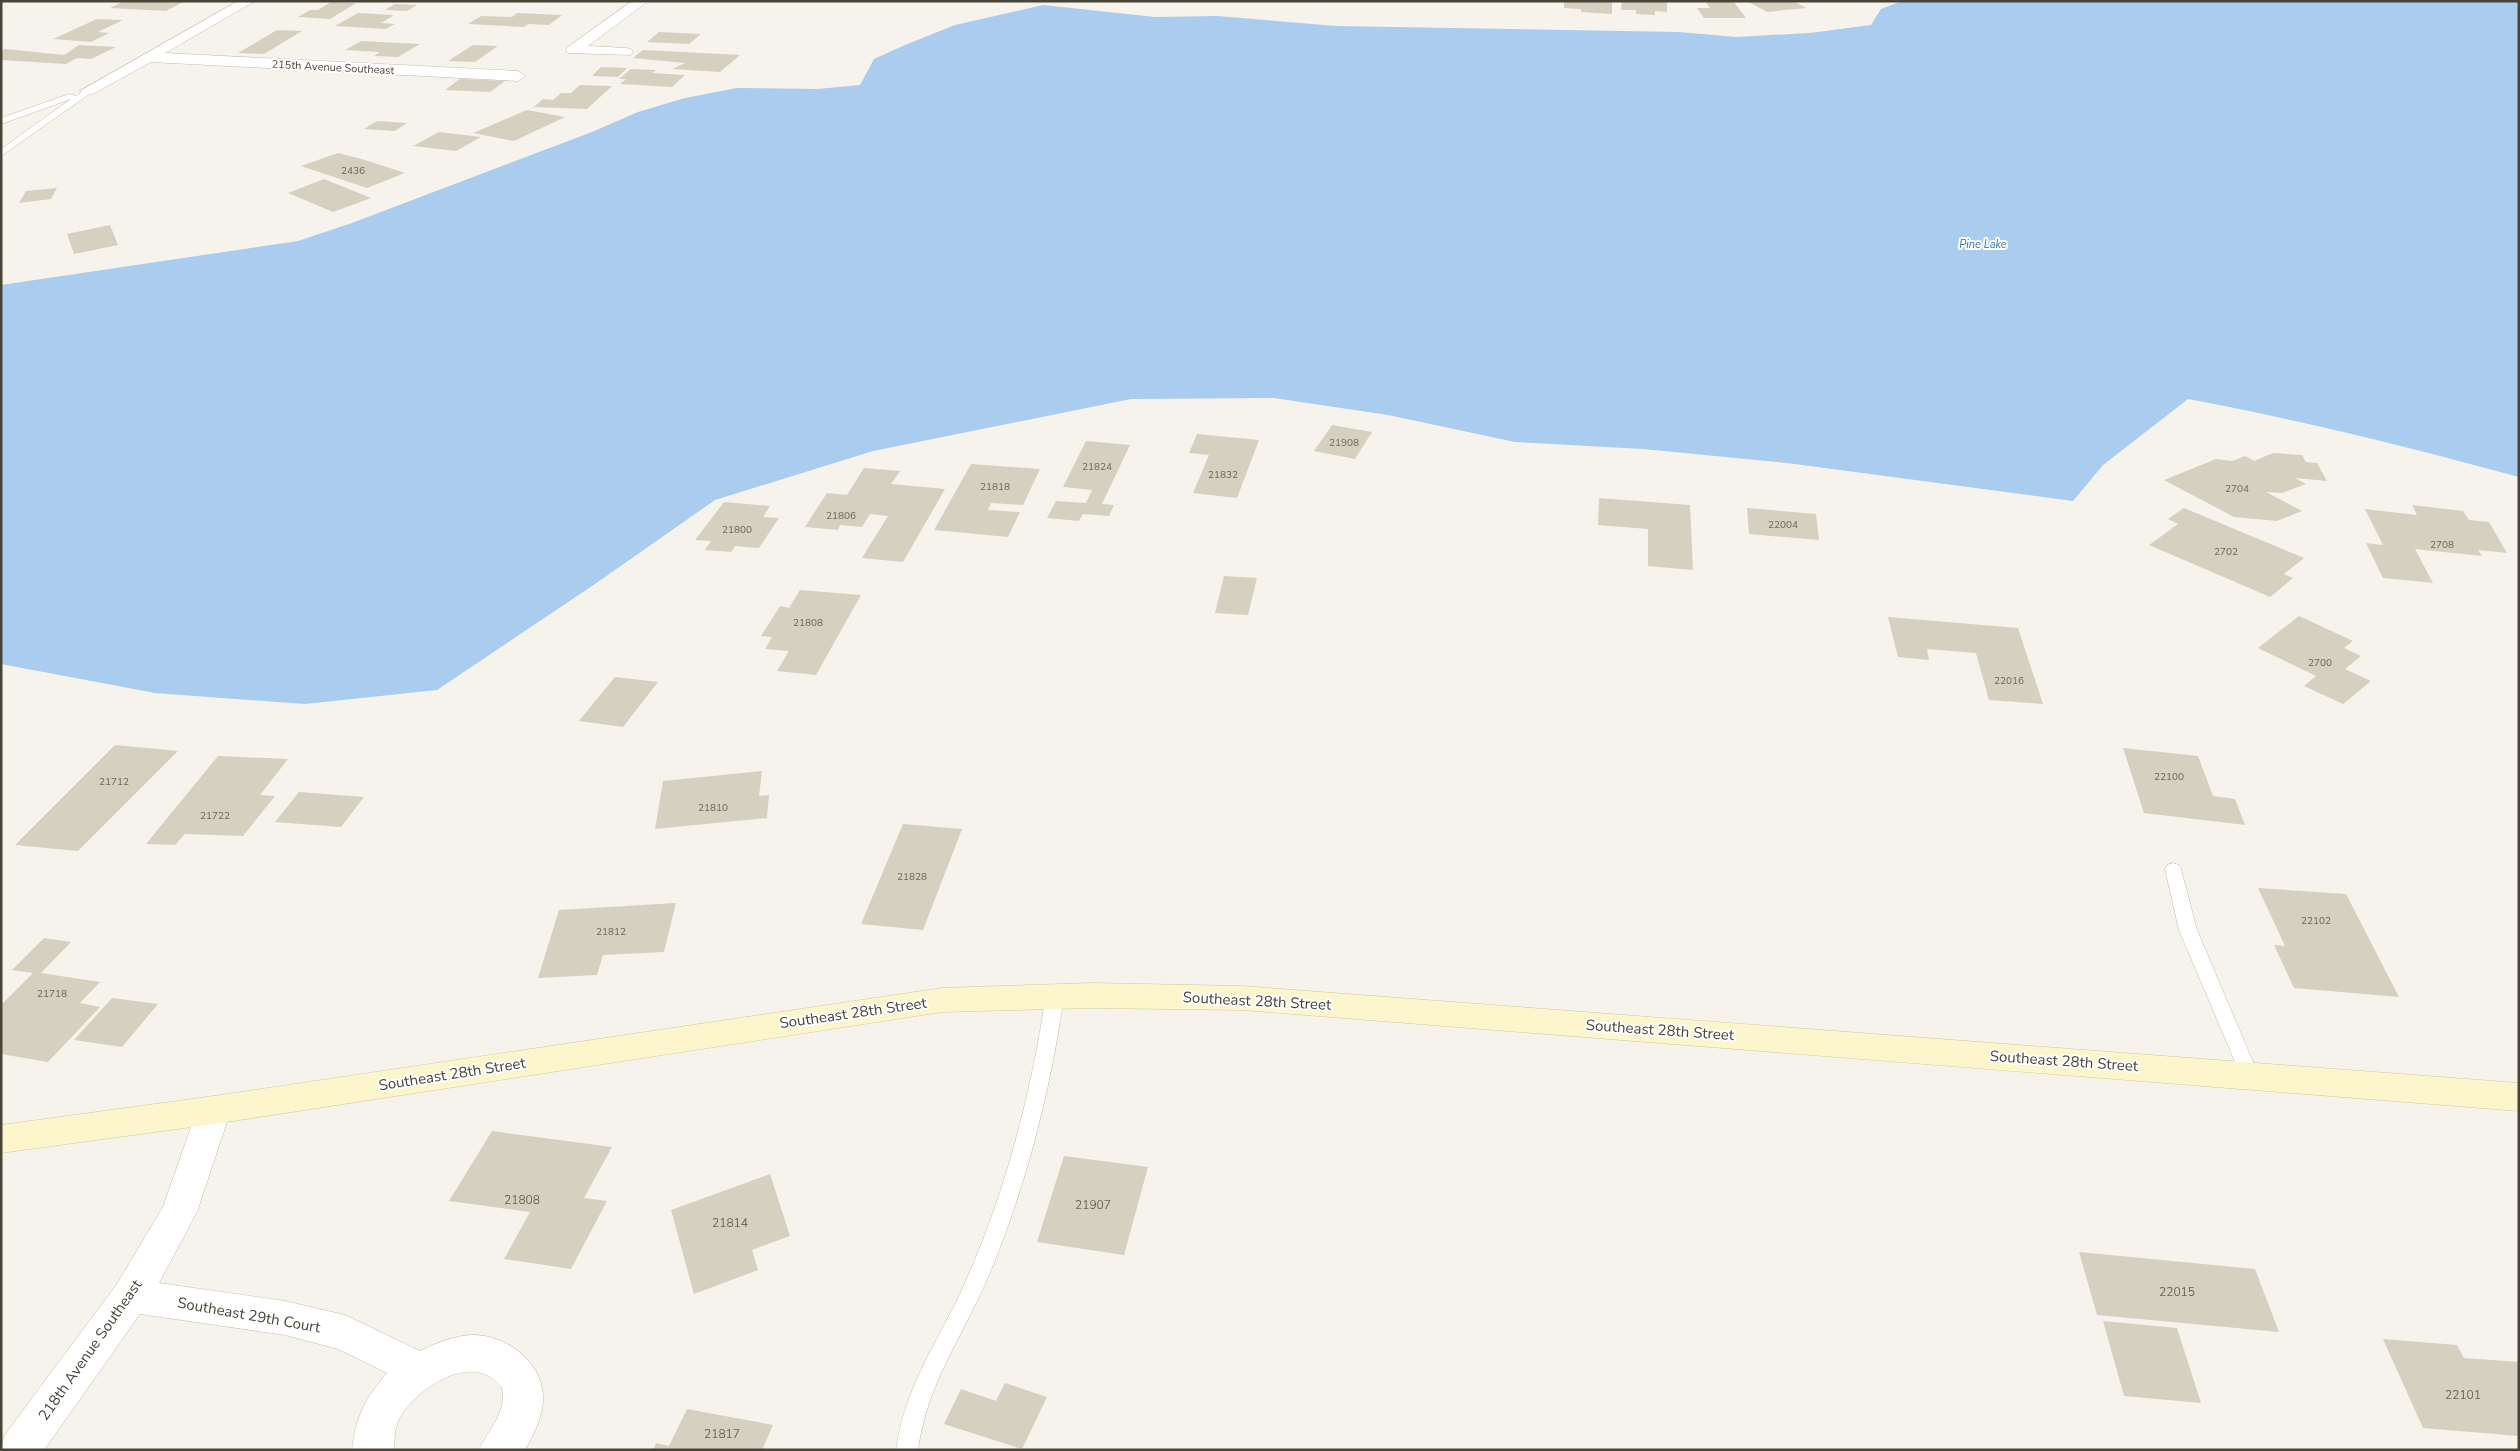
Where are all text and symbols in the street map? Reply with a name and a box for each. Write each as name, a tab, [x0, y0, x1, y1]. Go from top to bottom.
street label: 215th Avenue Southeast	[271, 57, 395, 78]
house number: 2436	[341, 164, 365, 178]
water label: Pine Lake	[1959, 237, 2007, 252]
house number: 21908	[1329, 436, 1359, 450]
house number: 21824	[1082, 460, 1112, 474]
house number: 21832	[1208, 468, 1238, 482]
house number: 21818	[980, 480, 1010, 494]
house number: 2704	[2225, 482, 2249, 496]
house number: 21806	[826, 509, 856, 523]
house number: 22004	[1768, 518, 1798, 532]
house number: 21800	[722, 523, 752, 537]
house number: 2708	[2430, 538, 2454, 552]
house number: 2702	[2214, 545, 2238, 559]
house number: 21808	[793, 616, 823, 630]
house number: 2700	[2308, 656, 2332, 670]
house number: 22016	[1994, 674, 2024, 688]
house number: 22100	[2154, 770, 2184, 784]
house number: 21712	[99, 775, 129, 789]
house number: 21810	[698, 801, 728, 815]
house number: 21722	[200, 809, 230, 823]
house number: 21828	[897, 870, 927, 884]
house number: 22102	[2301, 914, 2331, 928]
house number: 21812	[596, 925, 626, 939]
house number: 21718	[37, 987, 67, 1001]
street label: Southeast 28th Street	[1182, 987, 1332, 1015]
street label: Southeast 28th Street	[778, 993, 929, 1033]
street label: Southeast 28th Street	[1585, 1015, 1735, 1045]
street label: Southeast 28th Street	[1989, 1046, 2139, 1076]
street label: Southeast 28th Street	[377, 1052, 528, 1095]
house number: 21808	[504, 1192, 540, 1208]
house number: 21907	[1075, 1197, 1111, 1213]
house number: 21814	[712, 1215, 748, 1231]
street label: 218th Avenue Southeast	[34, 1275, 147, 1424]
house number: 22015	[2159, 1284, 2195, 1300]
street label: Southeast 29th Court	[176, 1293, 323, 1338]
house number: 22101	[2445, 1387, 2481, 1403]
house number: 21817	[704, 1426, 740, 1442]

